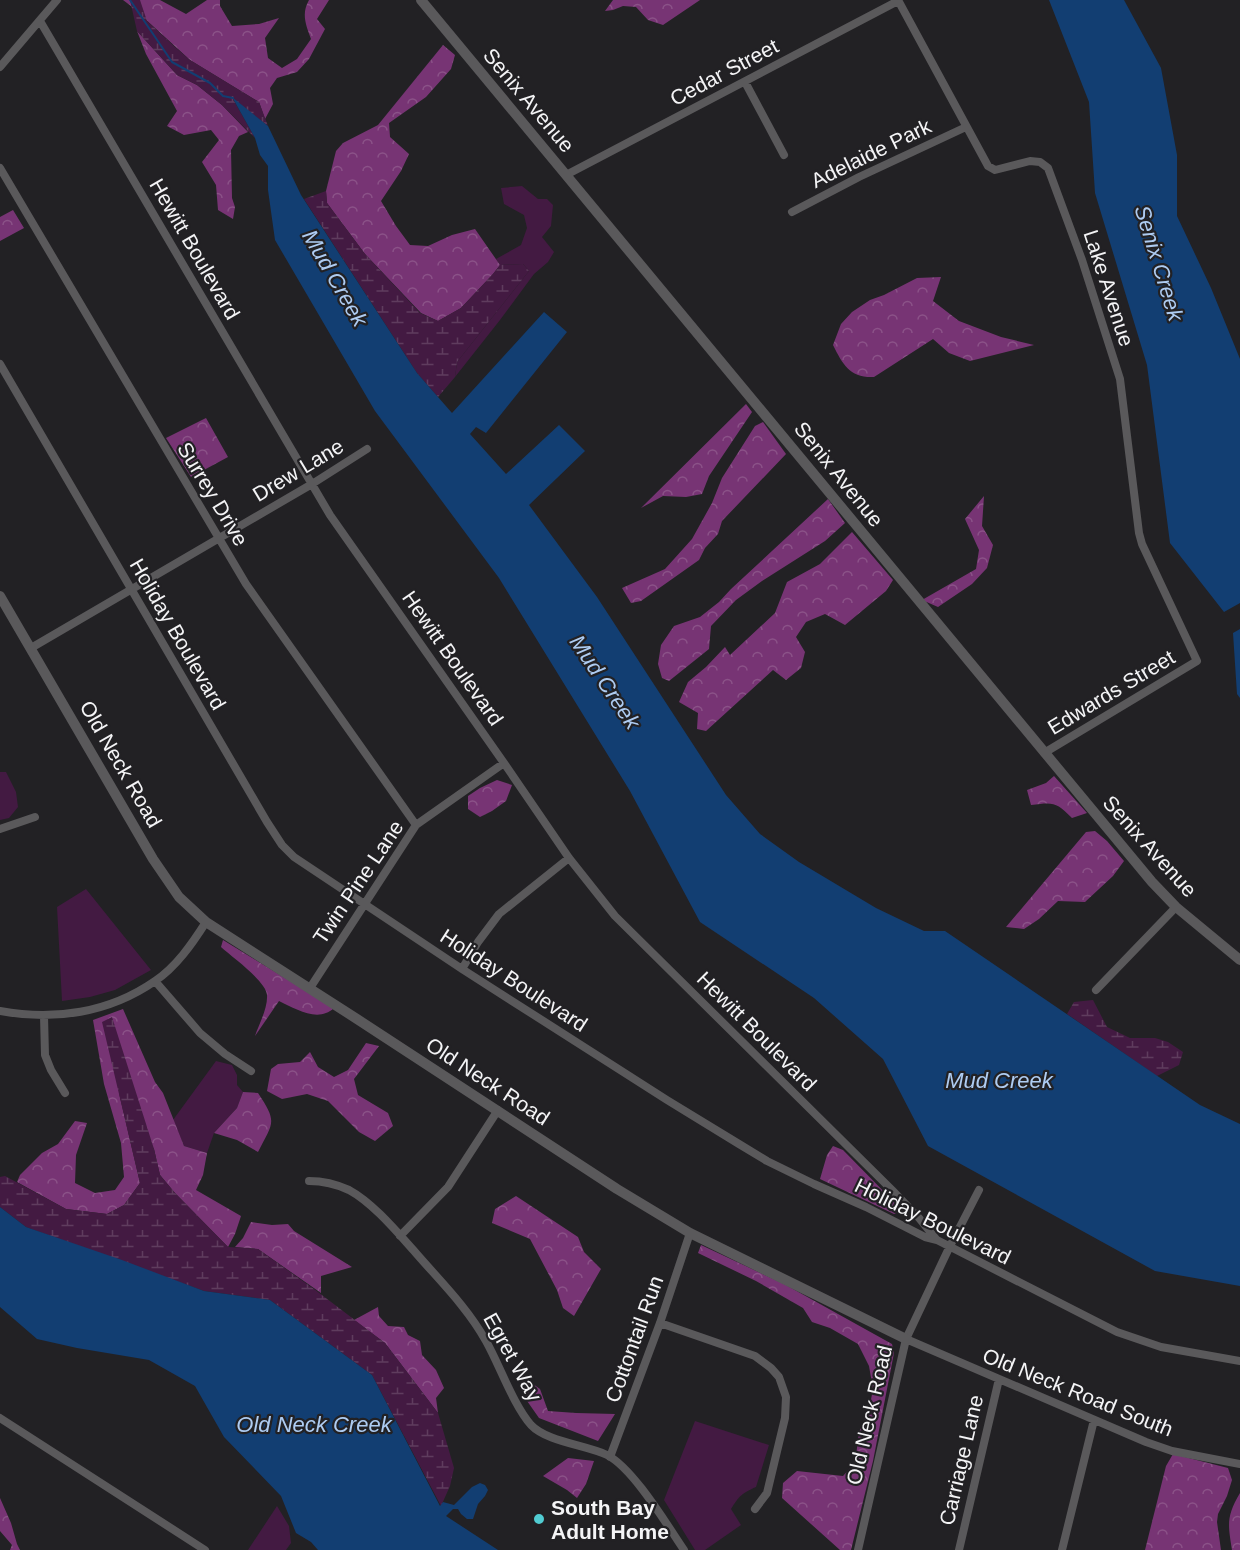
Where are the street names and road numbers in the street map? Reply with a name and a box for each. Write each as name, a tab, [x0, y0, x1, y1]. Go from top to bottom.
street label: Cedar Street	[666, 34, 782, 110]
street label: Senix Avenue	[479, 44, 579, 156]
street label: Adelaide Park	[807, 114, 935, 192]
street label: Hewitt Boulevard	[145, 175, 245, 323]
street label: Lake Avenue	[1079, 227, 1139, 349]
street label: Senix Avenue	[790, 417, 888, 531]
street label: Drew Lane	[249, 434, 347, 506]
street label: Surrey Drive	[173, 438, 253, 550]
street label: Holiday Boulevard	[125, 554, 231, 714]
street label: Hewitt Boulevard	[398, 586, 508, 730]
street label: Edwards Street	[1044, 645, 1179, 739]
street label: Old Neck Road	[75, 697, 167, 831]
street label: Senix Avenue	[1099, 791, 1201, 901]
street label: Twin Pine Lane	[308, 816, 408, 948]
street label: Holiday Boulevard	[436, 924, 592, 1036]
street label: Hewitt Boulevard	[693, 967, 821, 1095]
street label: Old Neck Road	[422, 1033, 554, 1129]
street label: Holiday Boulevard	[851, 1173, 1015, 1269]
street label: Cottontail Run	[600, 1273, 668, 1405]
street label: Egret Way	[479, 1309, 547, 1406]
street label: Old Neck Road	[842, 1343, 896, 1487]
street label: Old Neck Road South	[980, 1343, 1176, 1441]
street label: Carriage Lane	[935, 1393, 987, 1527]

